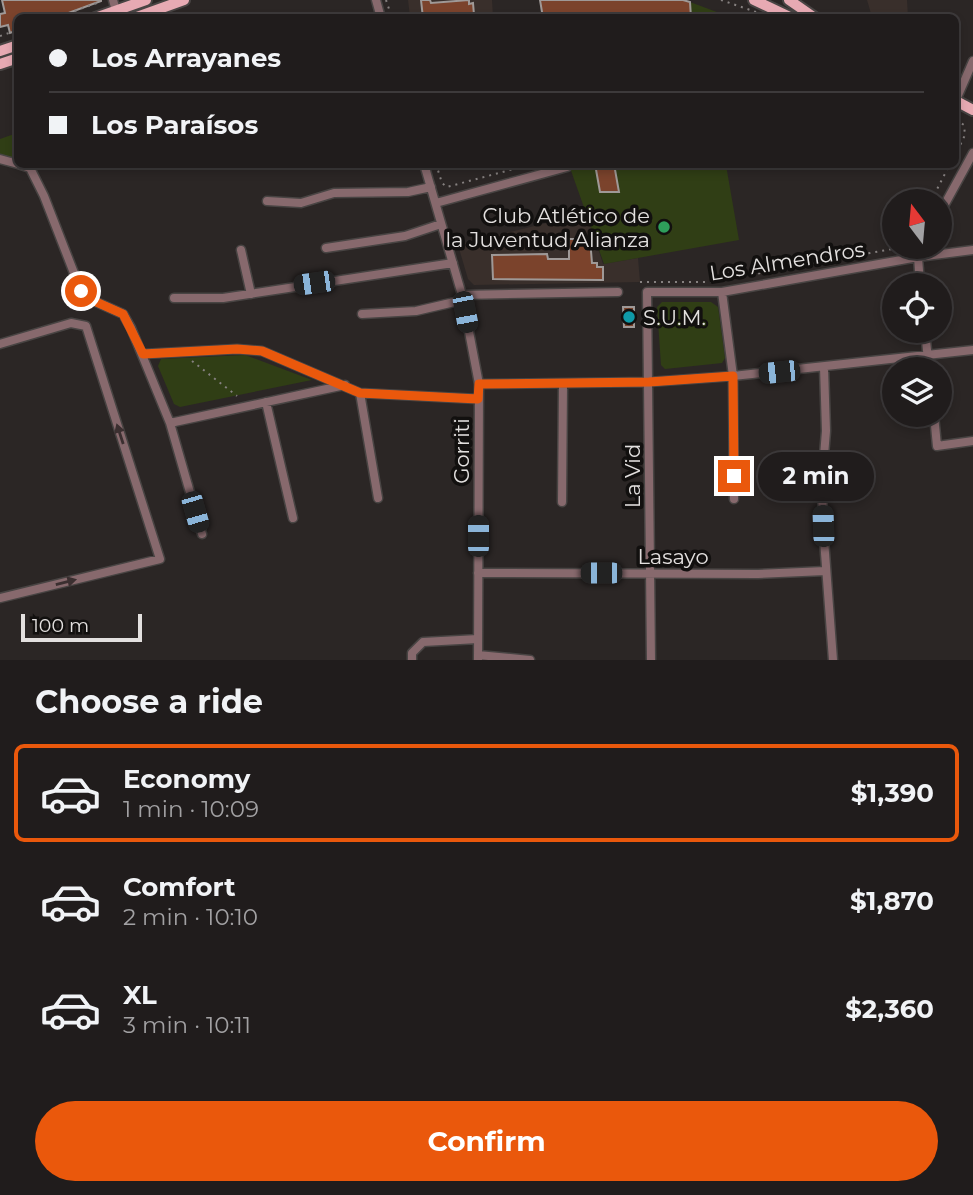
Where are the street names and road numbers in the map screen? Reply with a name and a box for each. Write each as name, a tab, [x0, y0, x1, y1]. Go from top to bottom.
street label: Los Almendros	[708, 236, 866, 286]
street label: Gorriti	[449, 418, 474, 484]
street label: La Vid	[620, 444, 645, 508]
street label: Lasayo	[637, 544, 709, 569]

